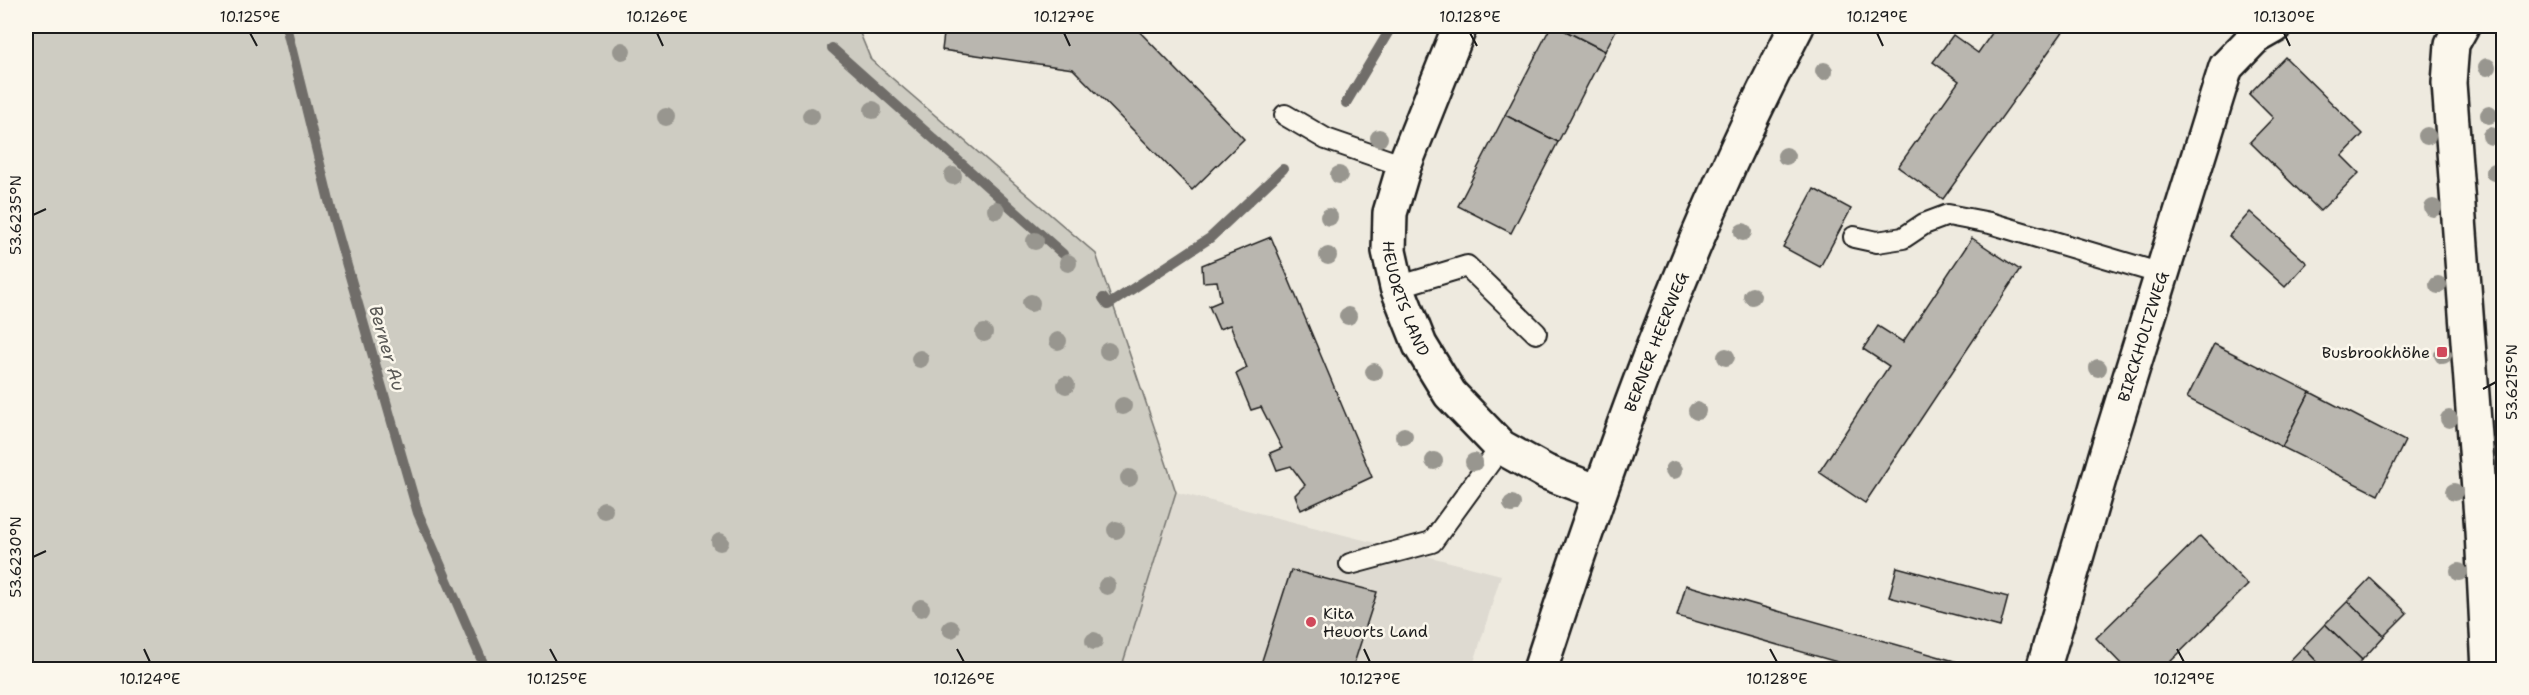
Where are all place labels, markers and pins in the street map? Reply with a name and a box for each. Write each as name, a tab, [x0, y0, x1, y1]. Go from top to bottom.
place label: Busbrookhöhe	[2322, 342, 2430, 363]
marker: Busbrookhöhe	[2435, 345, 2449, 359]
place label: Kita Heuorts Land	[1323, 603, 1428, 642]
marker: Kita Heuorts Land	[1304, 615, 1318, 629]

